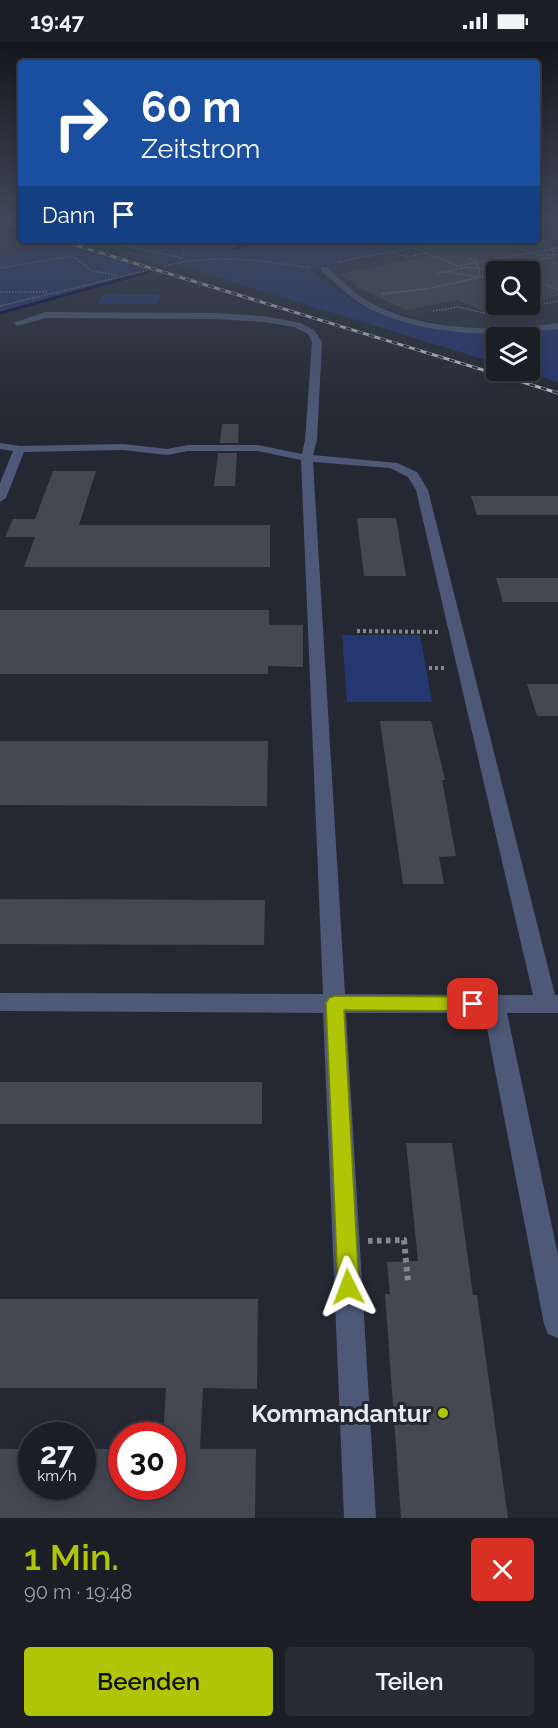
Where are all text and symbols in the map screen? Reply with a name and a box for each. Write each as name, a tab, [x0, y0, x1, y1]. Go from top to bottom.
text: 19:47	[30, 8, 84, 34]
text: 60 m	[141, 83, 241, 132]
icon: right	[42, 84, 120, 162]
text: Zeitstrom	[141, 133, 260, 164]
icon: arrive	[107, 198, 140, 231]
text: Dann	[42, 202, 95, 228]
map controls	[486, 261, 540, 381]
button: search	[486, 261, 540, 315]
button: layers	[486, 327, 540, 381]
pin	[447, 978, 498, 1029]
icon: arrive	[456, 987, 489, 1020]
position arrow	[316, 1255, 380, 1319]
place label: Kommandantur	[251, 1399, 431, 1428]
marker: Kommandantur	[436, 1406, 450, 1420]
speed limit sign: 30	[108, 1422, 186, 1500]
text: 27	[40, 1436, 74, 1471]
text: km/h	[37, 1467, 77, 1485]
text: 1 Min.	[24, 1536, 119, 1578]
button: close	[471, 1538, 534, 1601]
text: 90 m · 19:48	[24, 1580, 132, 1604]
button: Beenden	[24, 1647, 273, 1716]
button: Teilen	[285, 1647, 534, 1716]

